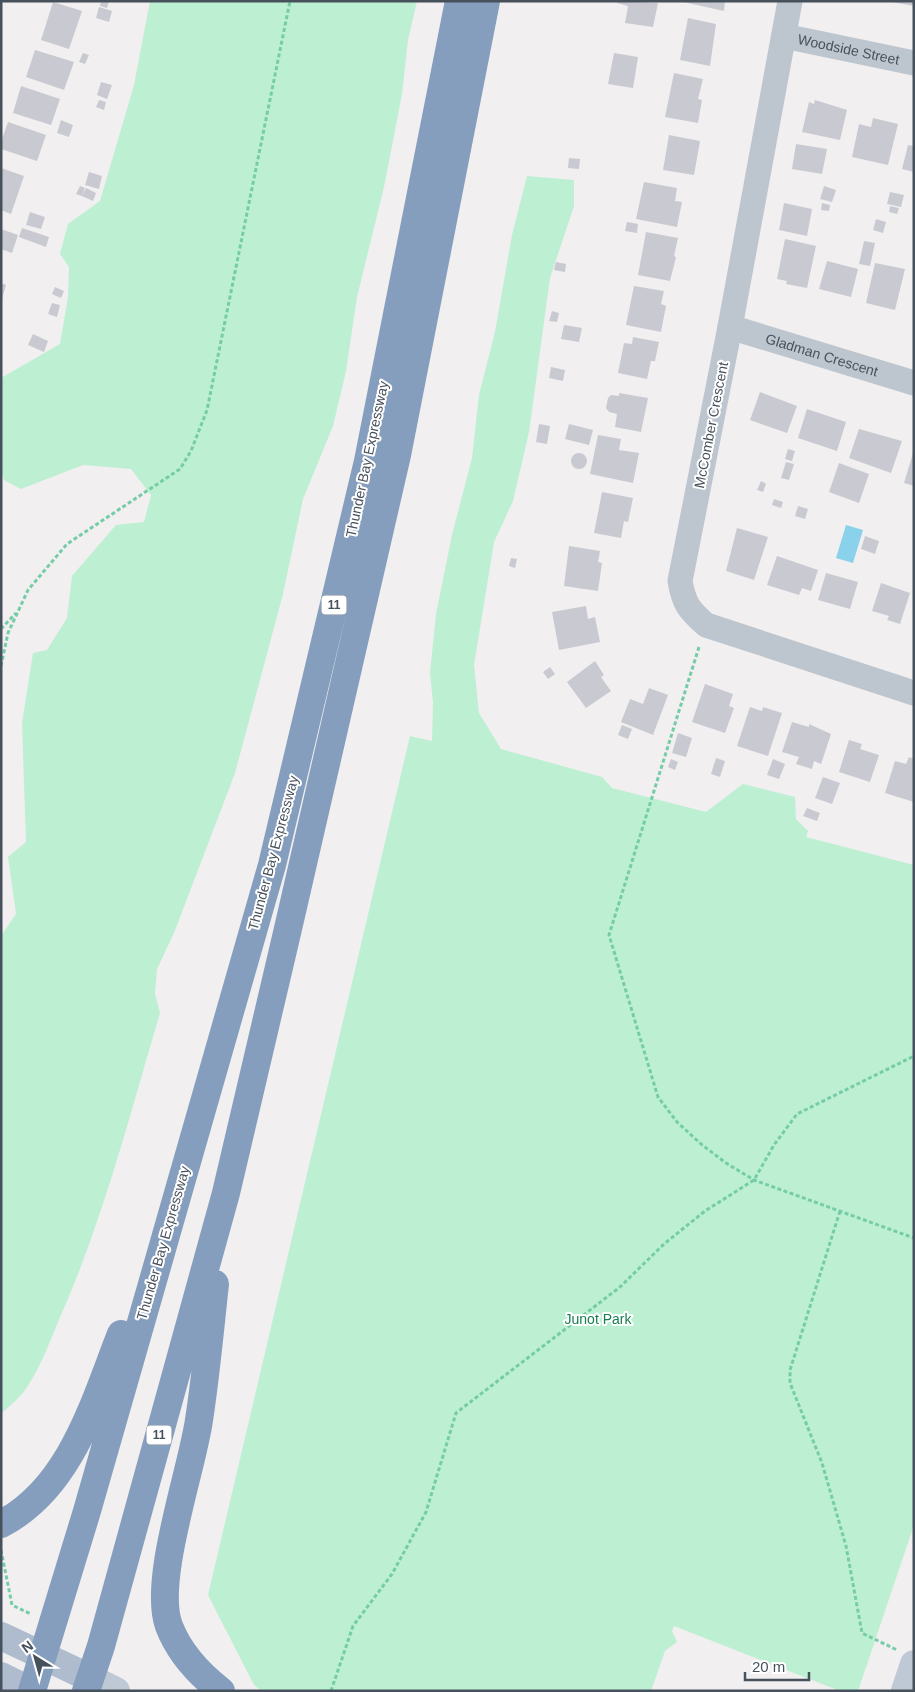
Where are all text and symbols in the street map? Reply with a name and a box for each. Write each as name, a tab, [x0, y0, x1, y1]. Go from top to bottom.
street label: Woodside Street	[796, 31, 901, 68]
street label: Gladman Crescent	[764, 330, 880, 380]
street label: McComber Crescent	[691, 360, 731, 490]
street label: Thunder Bay Expressway	[343, 379, 391, 539]
road number: 11	[322, 596, 346, 614]
street label: Thunder Bay Expressway	[245, 774, 301, 932]
street label: Thunder Bay Expressway	[133, 1164, 193, 1322]
park label: Junot Park	[565, 1311, 632, 1327]
road number: 11	[146, 1426, 172, 1444]
north arrow	[10, 1632, 60, 1682]
text: N	[18, 1637, 36, 1656]
scale bar	[745, 1650, 809, 1682]
text: 20 m	[752, 1658, 785, 1675]

